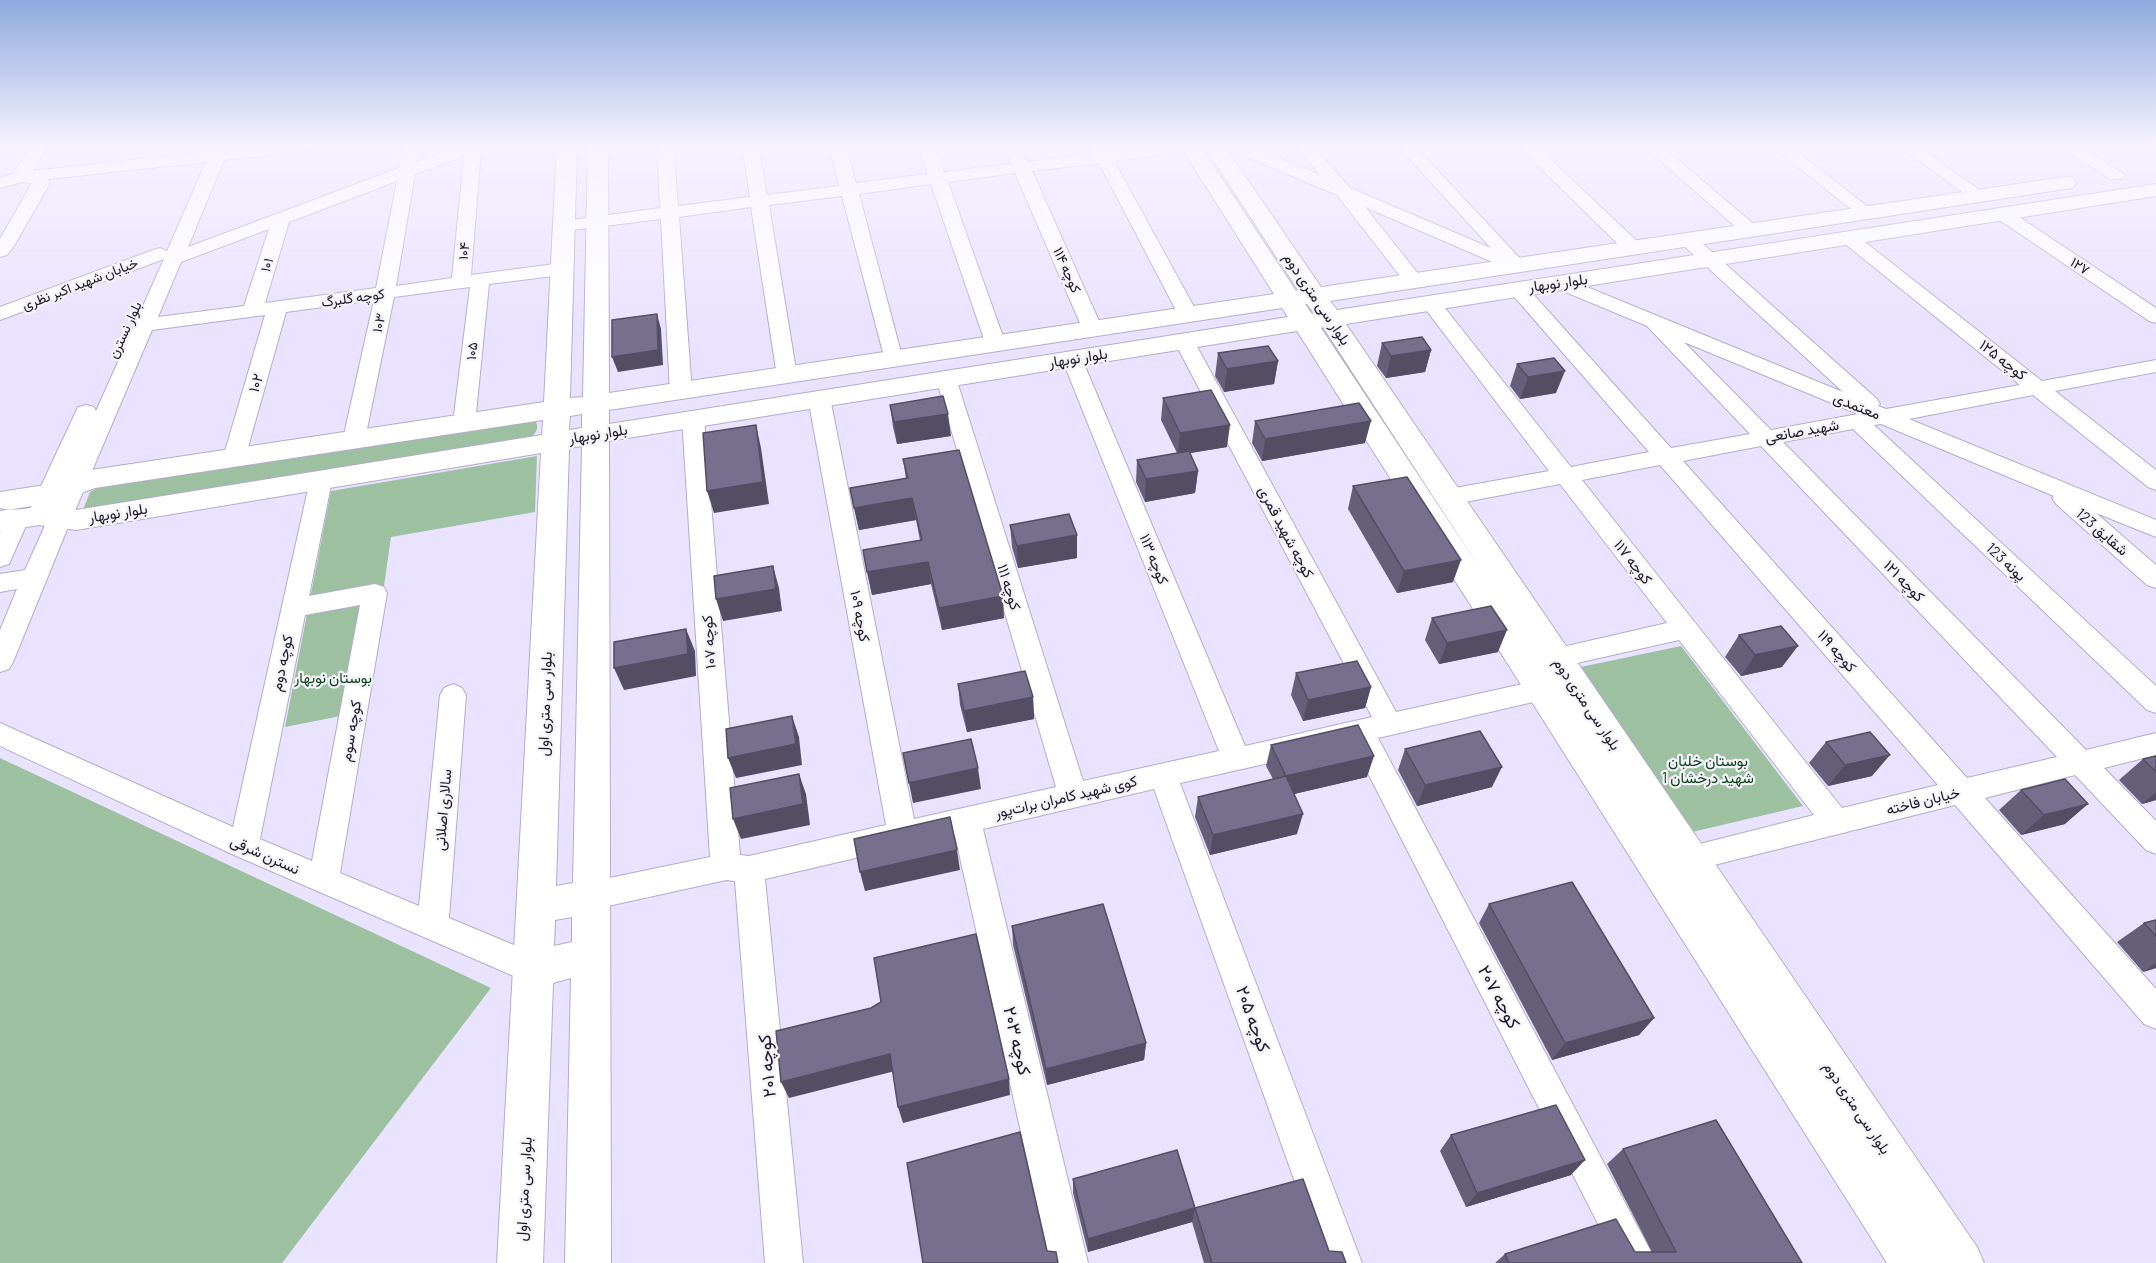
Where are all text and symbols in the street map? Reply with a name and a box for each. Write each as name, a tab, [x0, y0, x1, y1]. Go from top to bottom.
street label: ۱۰۴	[455, 241, 473, 261]
street label: کوچه ۱۱۴	[1050, 245, 1084, 295]
street label: بلوار سی متری دوم	[1279, 249, 1355, 349]
street label: خیابان شهید اکبر نظری	[20, 254, 140, 314]
street label: ۱۲۷	[2067, 254, 2093, 278]
street label: ۱۰۱	[257, 256, 277, 274]
street label: بلوار نوبهار	[1527, 270, 1589, 296]
street label: کوچه گلبرگ	[320, 285, 386, 311]
street label: بلوار نسترن	[105, 299, 145, 361]
street label: ۱۰۳	[369, 312, 389, 334]
street label: کوچه ۱۲۵	[1976, 336, 2030, 384]
street label: ۱۰۵	[463, 341, 481, 361]
street label: بلوار نوبهار	[1047, 344, 1109, 372]
street label: ۱۰۲	[245, 372, 267, 394]
street label: معتمدی	[1831, 388, 1883, 424]
street label: شهید صانعی	[1764, 416, 1840, 446]
street label: بلوار نوبهار	[567, 420, 629, 448]
street label: کوچه شهید قمری	[1254, 483, 1318, 581]
street label: بلوار نوبهار	[87, 499, 149, 527]
street label: 123 شقایق	[2072, 504, 2132, 560]
street label: کوچه ۱۱۳	[1136, 531, 1172, 587]
street label: کوچه ۱۱۷	[1610, 536, 1656, 588]
street label: 123 پونه	[1982, 539, 2030, 585]
street label: کوچه ۱۲۱	[1880, 557, 1928, 605]
street label: کوچه ۱۱۱	[994, 562, 1024, 612]
street label: کوچه ۱۰۹	[846, 589, 874, 643]
street label: کوچه ۱۰۷	[698, 615, 720, 669]
street label: کوچه ۱۱۹	[1814, 626, 1860, 676]
street label: کوچه دوم	[267, 633, 297, 693]
street label: بلوار سی متری اول	[534, 651, 556, 757]
street label: بلوار سی متری دوم	[1549, 654, 1625, 754]
park label: بوستان نوبهار	[294, 669, 372, 687]
street label: کوچه سوم	[337, 699, 365, 763]
park label: بوستان خلبان شهید درخشان 1	[1662, 752, 1754, 787]
street label: سالاری اصلانی	[430, 768, 456, 852]
street label: کوی شهید کامران برات‌پور	[993, 772, 1139, 822]
street label: خیابان فاخته	[1884, 783, 1962, 819]
street label: نسترن شرقی	[228, 832, 302, 878]
street label: کوچه ۲۰۷	[1473, 962, 1525, 1032]
street label: کوچه ۲۰۵	[1231, 983, 1275, 1055]
street label: کوچه ۲۰۳	[999, 1005, 1035, 1077]
street label: کوچه ۲۰۱	[753, 1034, 781, 1098]
street label: بلوار سی متری دوم	[1819, 1058, 1895, 1158]
street label: بلوار سی متری اول	[512, 1136, 536, 1242]

